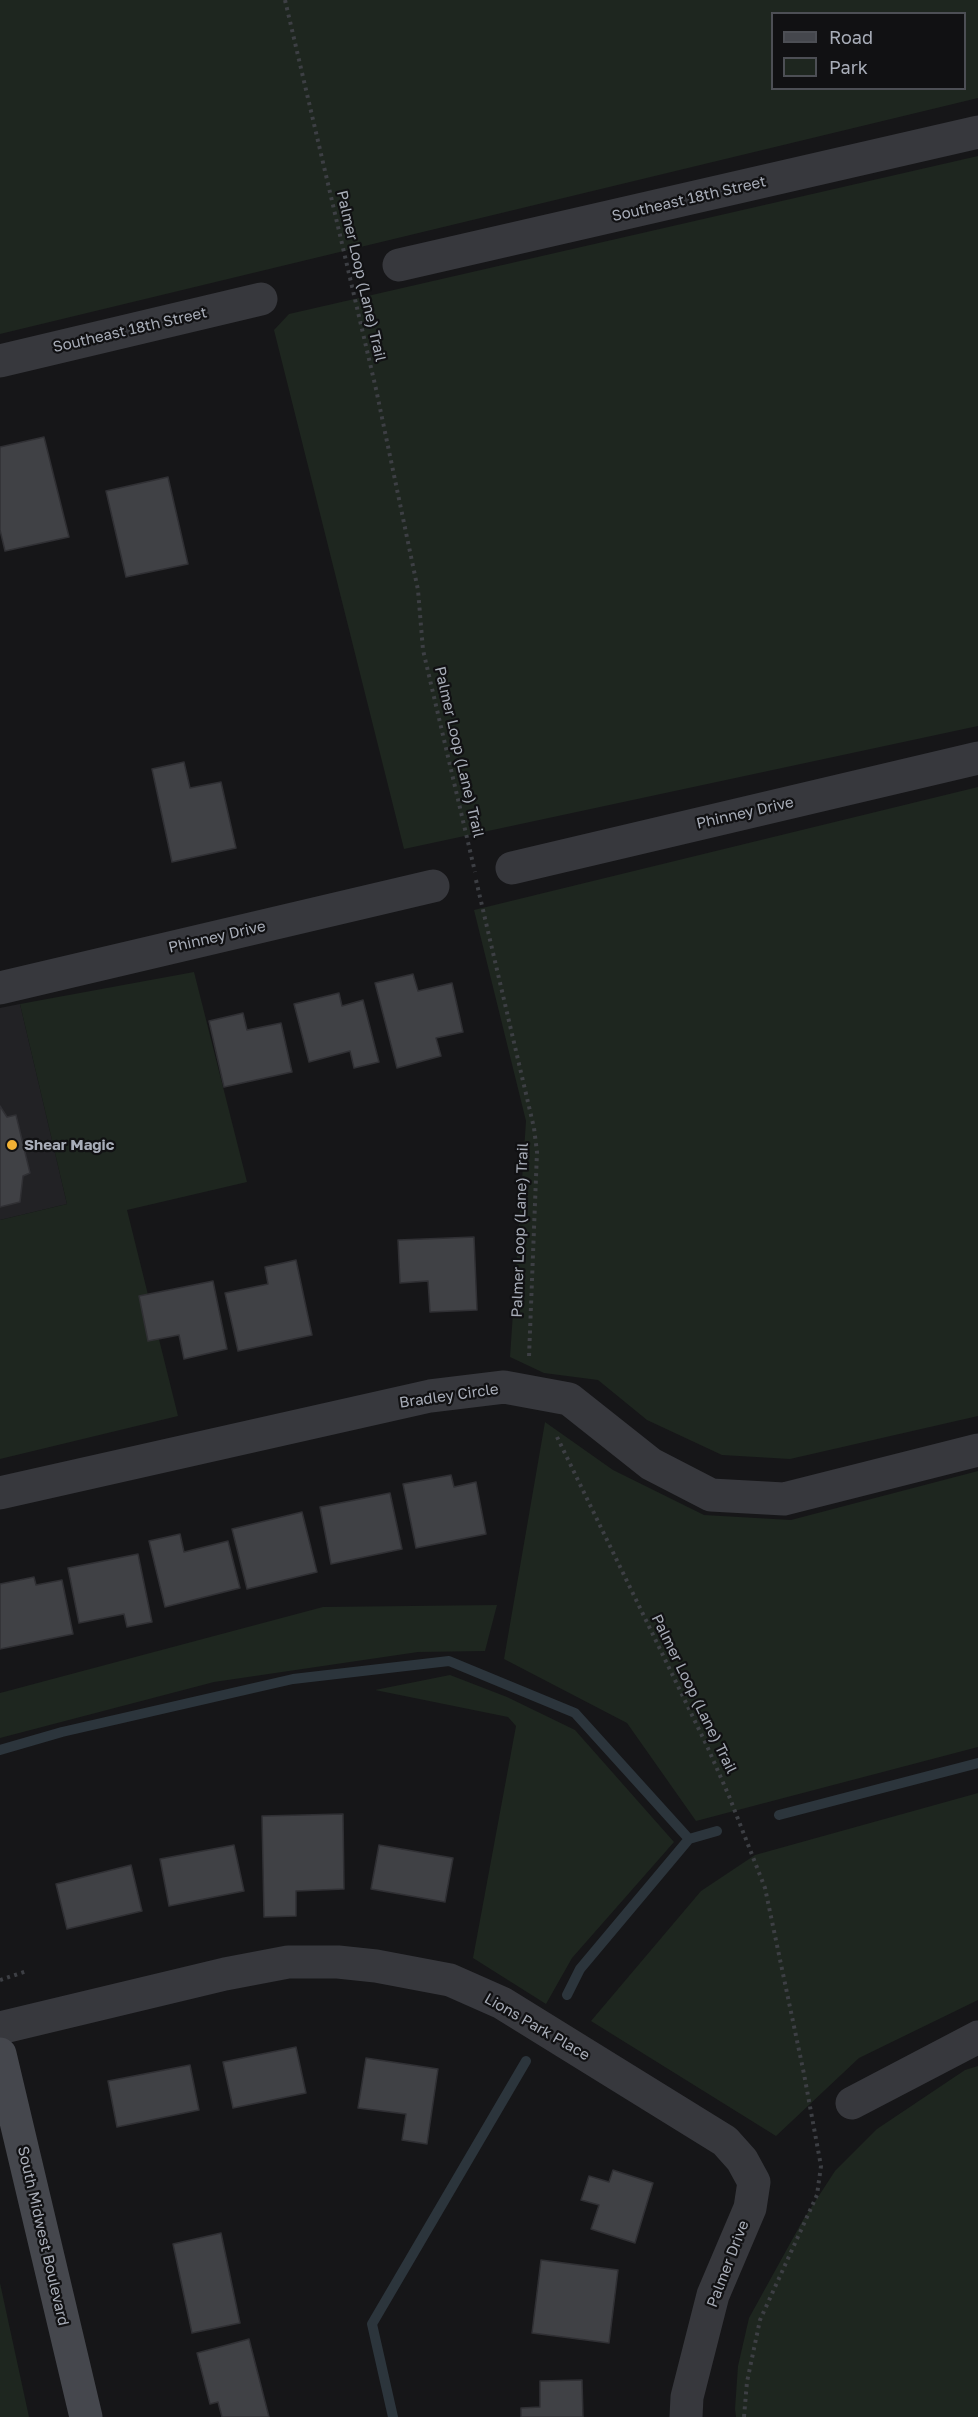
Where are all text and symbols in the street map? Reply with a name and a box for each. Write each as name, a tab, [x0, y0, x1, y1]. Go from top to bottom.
legend	[771, 12, 966, 90]
text: Road	[829, 26, 873, 48]
text: Park	[829, 56, 868, 78]
street label: Southeast 18th Street	[610, 173, 768, 225]
street label: Palmer Loop (Lane) Trail	[333, 189, 389, 363]
street label: Southeast 18th Street	[51, 304, 209, 356]
street label: Palmer Loop (Lane) Trail	[431, 665, 487, 839]
street label: Phinney Drive	[695, 793, 795, 833]
street label: Phinney Drive	[167, 917, 267, 957]
place label: Shear Magic	[24, 1136, 114, 1154]
marker: Shear Magic	[5, 1138, 19, 1152]
street label: Palmer Loop (Lane) Trail	[508, 1142, 532, 1318]
street label: Bradley Circle	[398, 1380, 500, 1412]
street label: Palmer Loop (Lane) Trail	[648, 1611, 740, 1777]
street label: Lions Park Place	[481, 1990, 593, 2064]
street label: South Midwest Boulevard	[14, 2144, 72, 2328]
street label: Palmer Drive	[703, 2218, 753, 2310]

